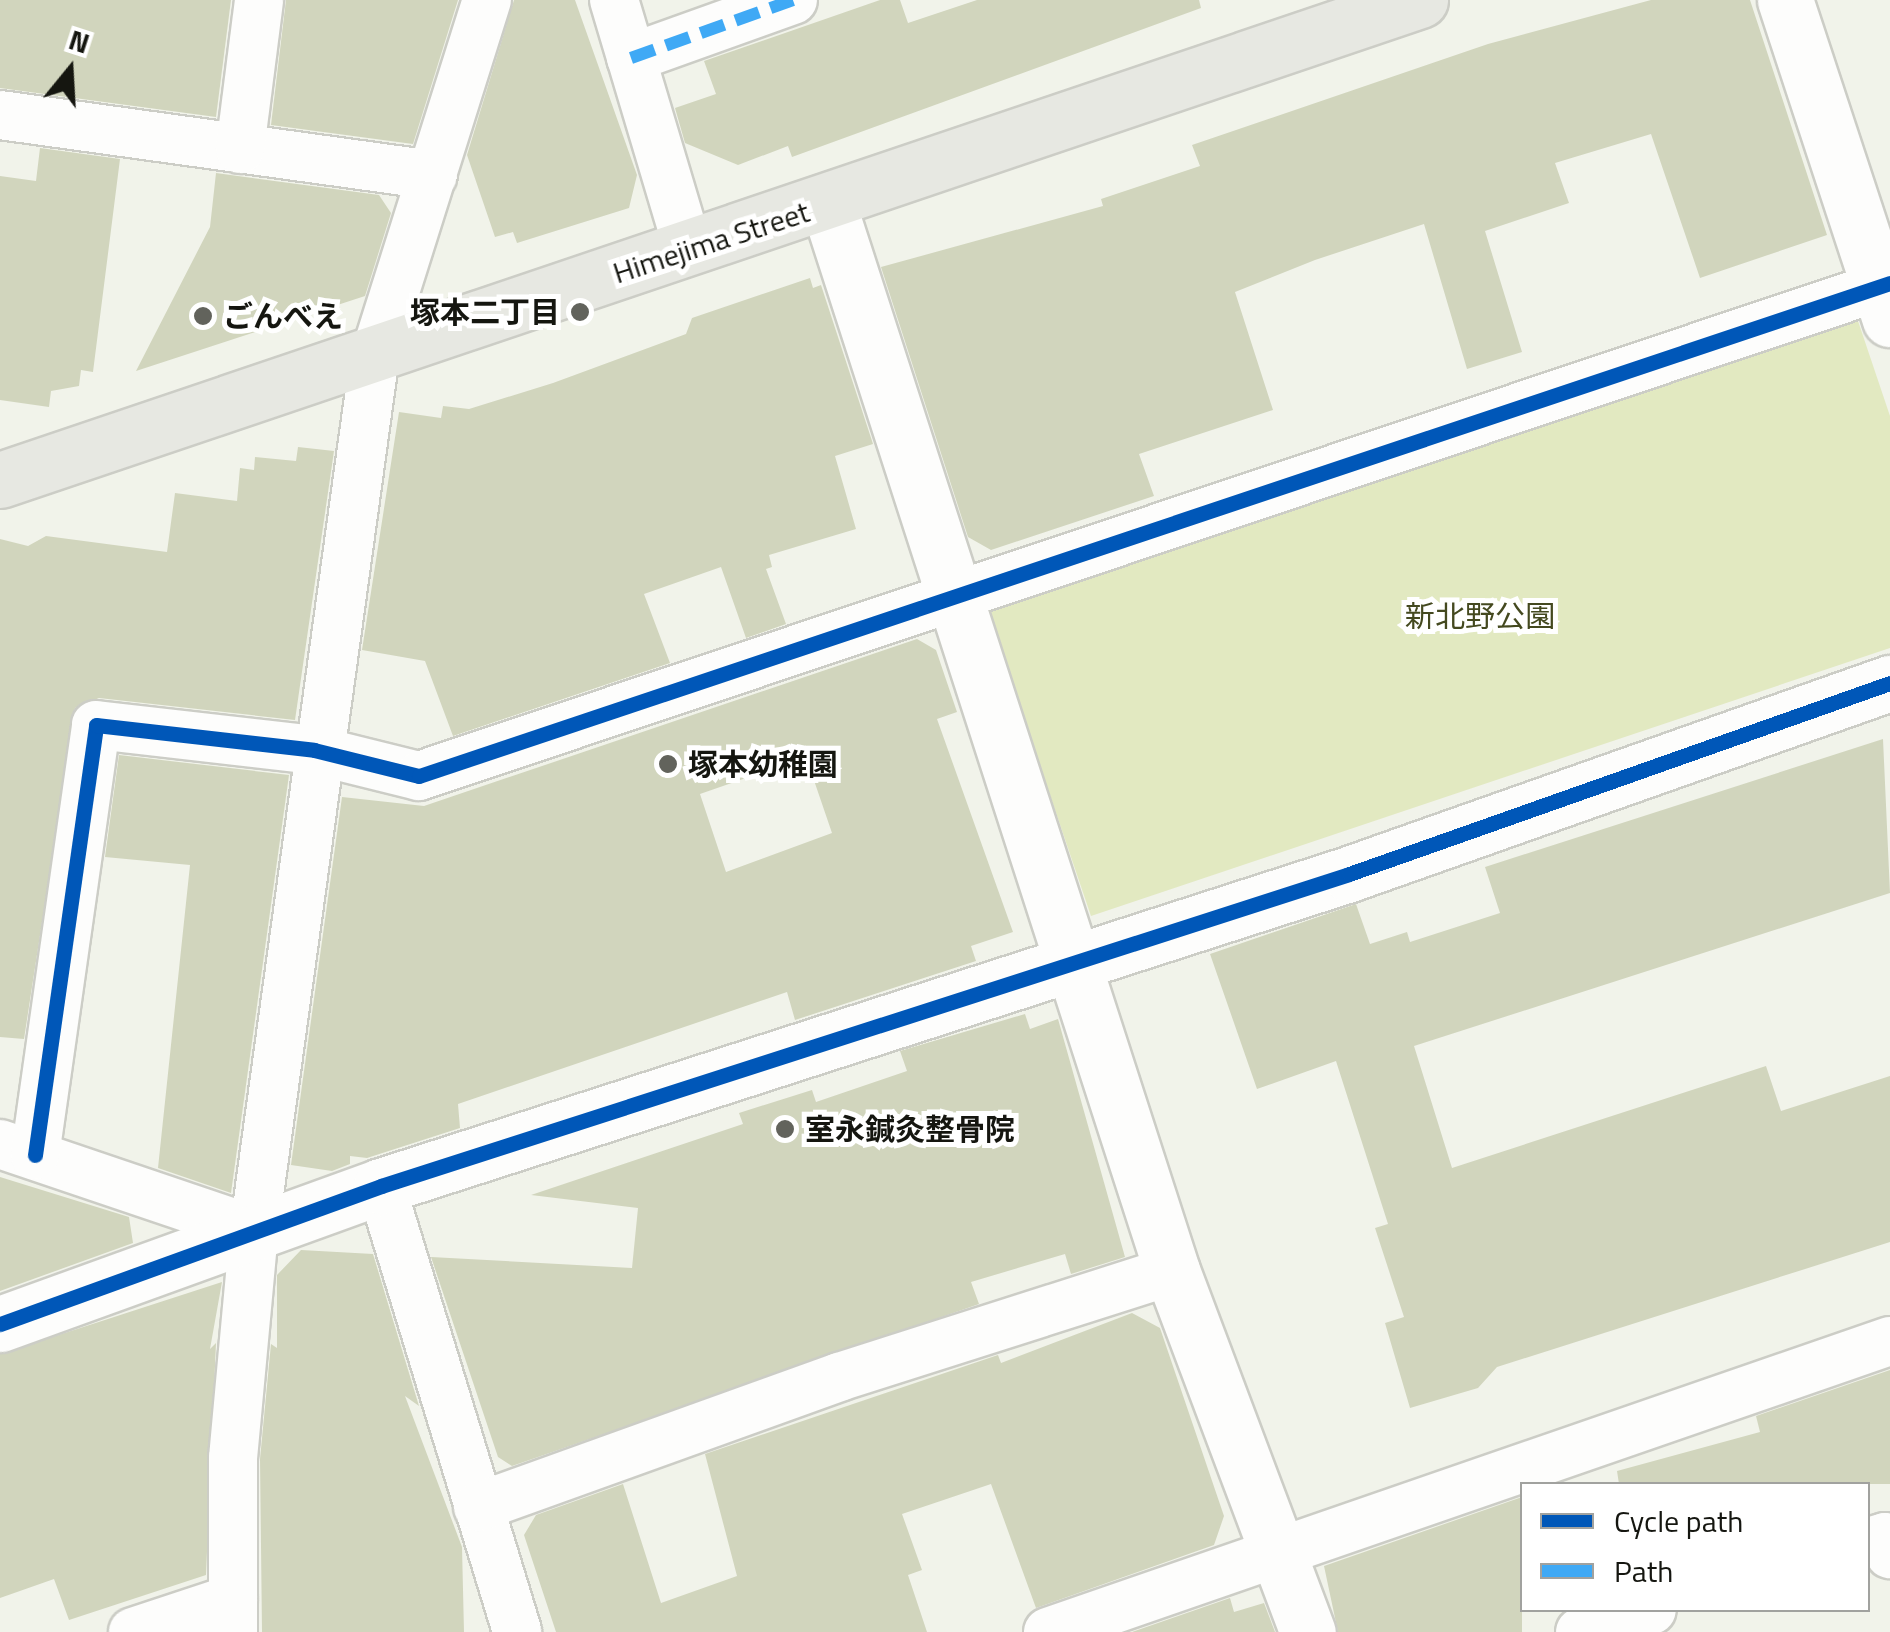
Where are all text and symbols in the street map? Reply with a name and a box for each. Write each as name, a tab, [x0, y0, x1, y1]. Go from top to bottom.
text: N	[64, 18, 95, 64]
north arrow	[20, 20, 120, 120]
street label: Himejima Street	[608, 193, 814, 291]
place label: 塚本二丁目	[410, 294, 560, 330]
place label: ごんべえ	[223, 298, 343, 334]
marker: 塚本二丁目	[569, 301, 591, 323]
marker: ごんべえ	[192, 305, 214, 327]
park label: 新北野公園	[1405, 598, 1555, 634]
place label: 塚本幼稚園	[688, 746, 838, 782]
marker: 塚本幼稚園	[657, 753, 679, 775]
place label: 室永鍼灸整骨院	[805, 1111, 1015, 1147]
marker: 室永鍼灸整骨院	[774, 1118, 796, 1140]
legend	[1520, 1482, 1870, 1612]
text: Cycle path	[1614, 1498, 1743, 1544]
text: Path	[1614, 1548, 1673, 1594]

